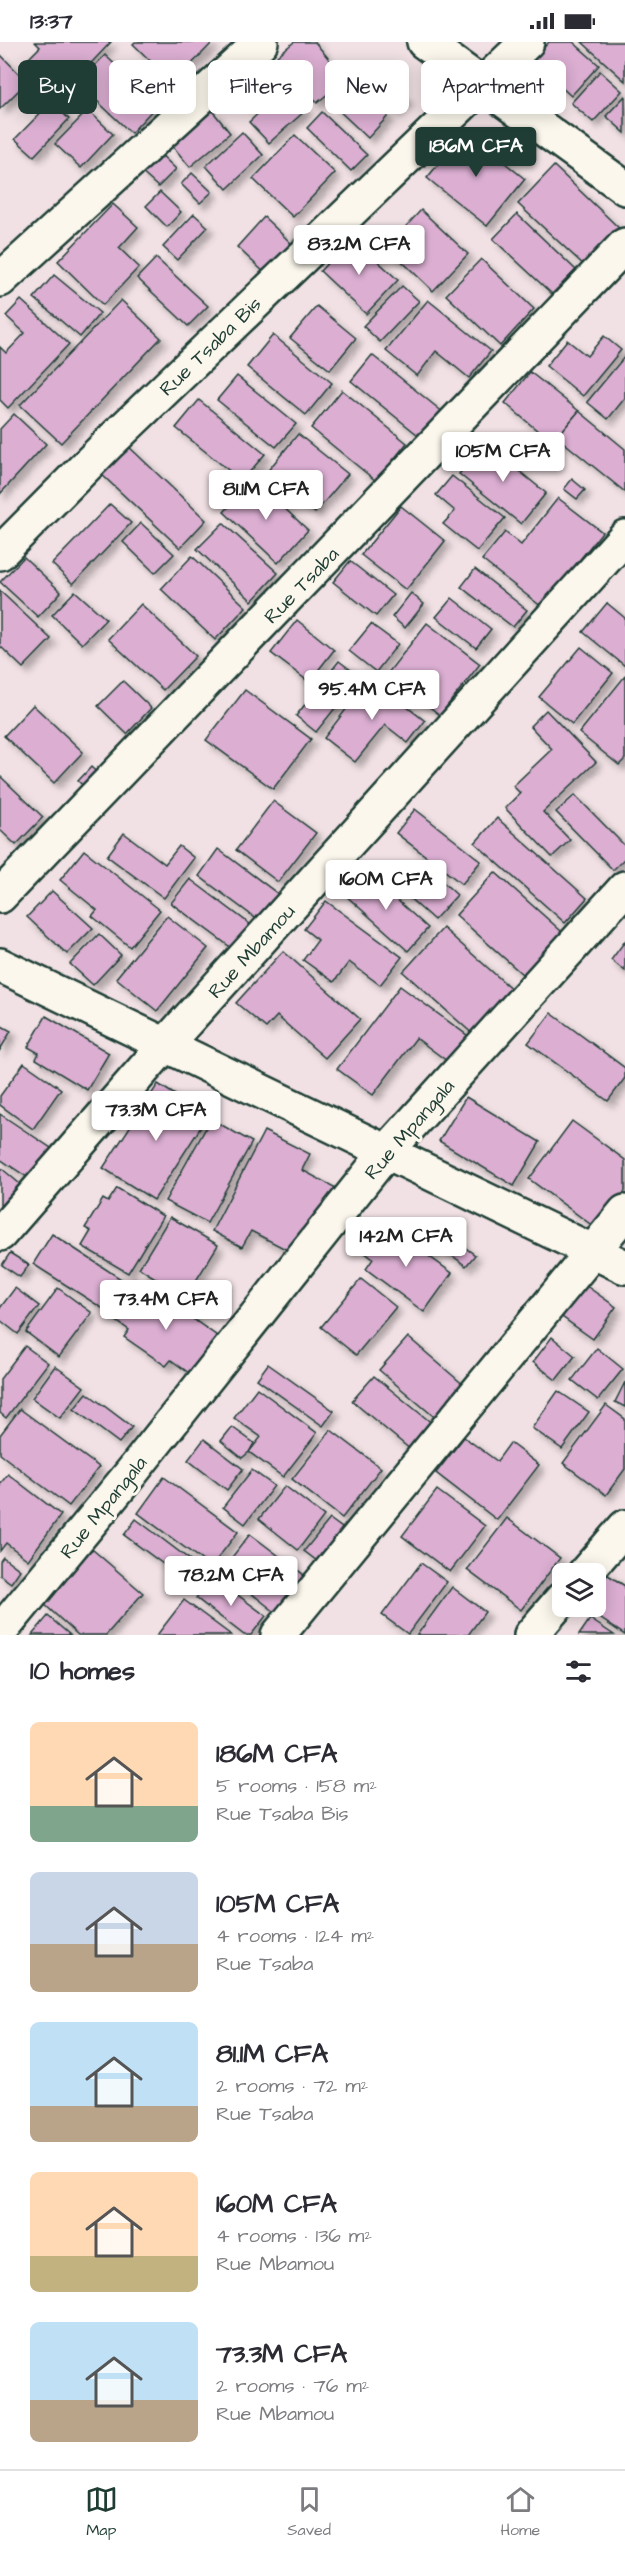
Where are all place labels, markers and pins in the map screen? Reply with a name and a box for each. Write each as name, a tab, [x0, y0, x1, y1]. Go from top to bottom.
pin: 186M CFA	[414, 127, 538, 178]
pin: 83.2M CFA	[290, 225, 428, 276]
pin: 105M CFA	[441, 432, 565, 483]
pin: 81.1M CFA	[197, 470, 335, 521]
pin: 95.4M CFA	[303, 670, 441, 721]
pin: 160M CFA	[324, 860, 448, 911]
pin: 73.3M CFA	[87, 1091, 225, 1142]
pin: 142M CFA	[344, 1217, 468, 1268]
pin: 73.4M CFA	[97, 1280, 235, 1331]
pin: 78.2M CFA	[162, 1556, 300, 1607]

